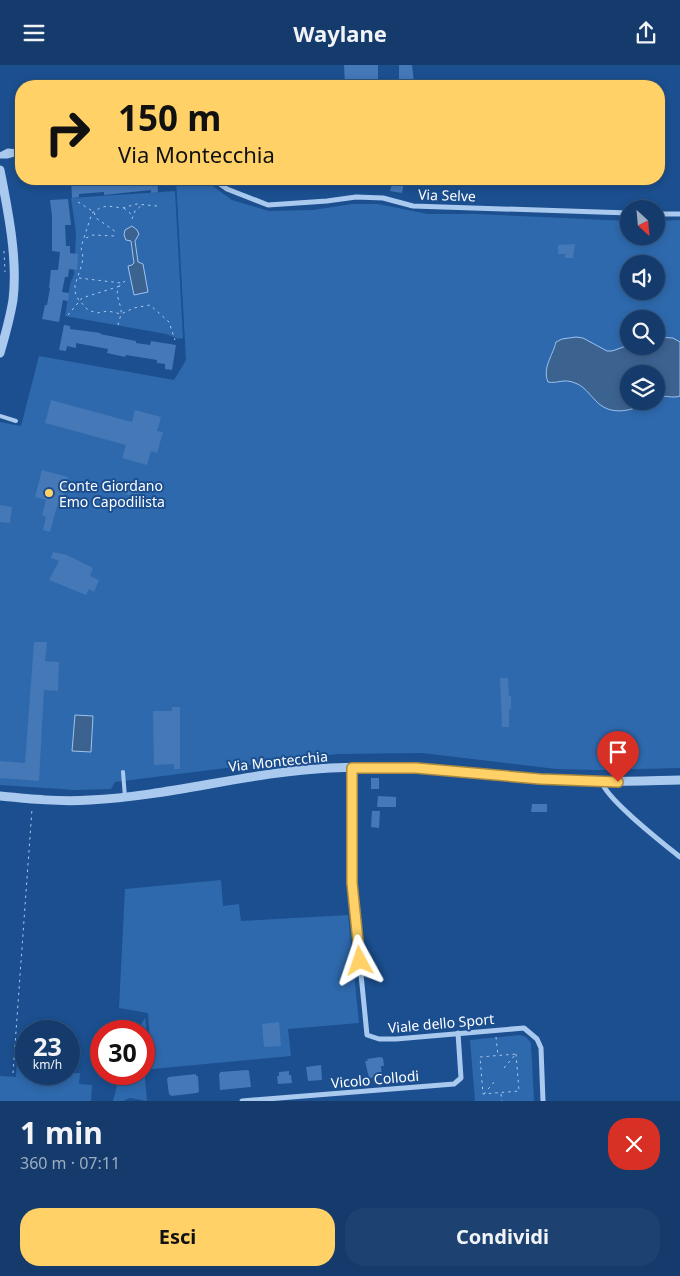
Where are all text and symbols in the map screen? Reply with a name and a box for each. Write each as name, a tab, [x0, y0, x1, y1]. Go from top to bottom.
text: Waylane	[293, 18, 387, 48]
icon: menu	[20, 19, 48, 47]
icon: share	[632, 19, 660, 47]
text: 150 m	[118, 94, 221, 141]
icon: right	[35, 100, 100, 165]
text: Via Montecchia	[118, 139, 275, 169]
street label: Via Selve	[418, 184, 476, 206]
north arrow	[620, 200, 665, 245]
map controls	[620, 200, 665, 410]
button: sound	[620, 255, 665, 300]
button: search	[620, 310, 665, 355]
button: layers	[620, 365, 665, 410]
place label: Conte Giordano Emo Capodilista	[59, 476, 165, 511]
marker: Conte Giordano Emo Capodilista	[43, 487, 55, 499]
pin	[597, 731, 639, 782]
icon: arrive	[604, 738, 632, 766]
street label: Via Montecchia	[227, 746, 329, 776]
position arrow	[333, 934, 385, 986]
street label: Viale dello Sport	[387, 1009, 495, 1037]
speed limit sign: 30	[90, 1020, 155, 1085]
text: 23	[33, 1029, 62, 1063]
text: km/h	[33, 1056, 62, 1073]
street label: Vicolo Collodi	[330, 1066, 420, 1092]
text: 1 min	[20, 1112, 103, 1153]
button: close	[608, 1118, 660, 1170]
text: 360 m · 07:11	[20, 1152, 120, 1174]
button: Esci	[20, 1208, 335, 1266]
button: Condividi	[345, 1208, 660, 1266]

